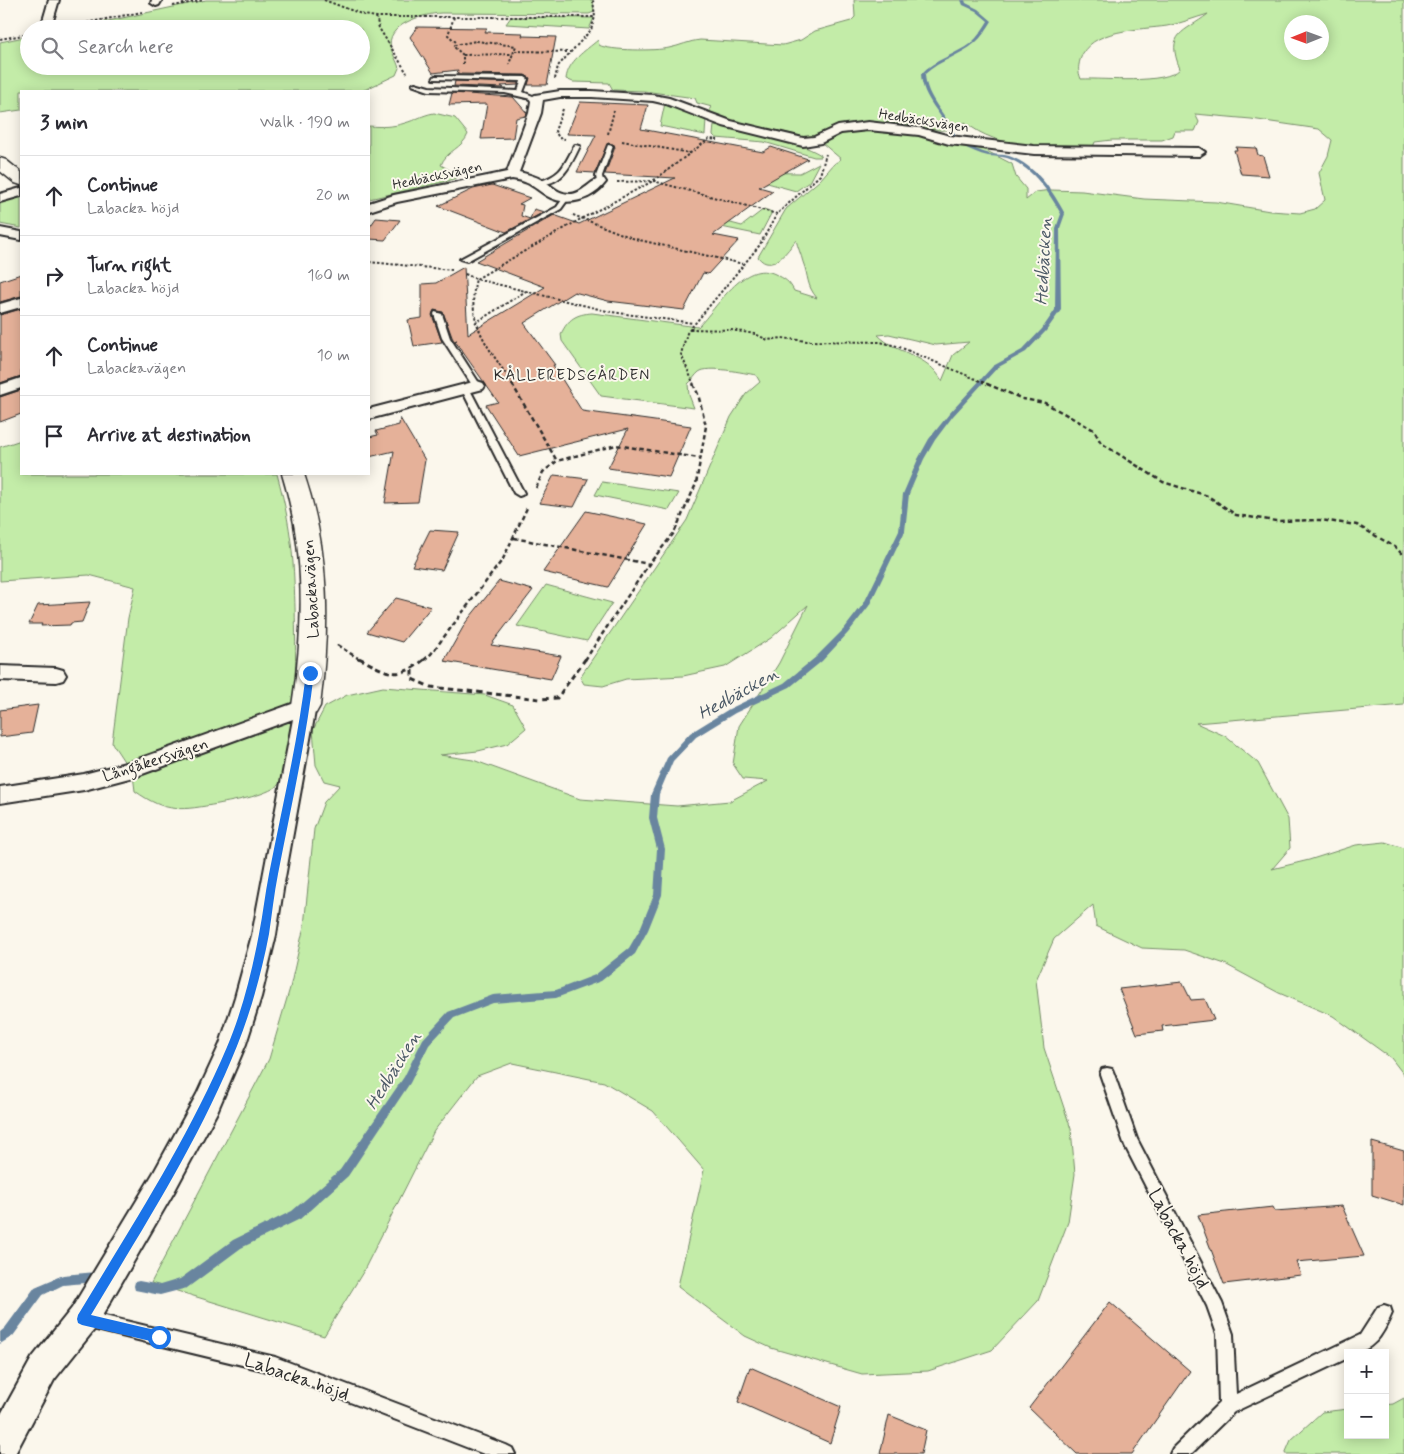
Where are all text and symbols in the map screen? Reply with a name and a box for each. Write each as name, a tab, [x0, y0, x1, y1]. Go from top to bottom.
north arrow	[1284, 15, 1329, 60]
search box	[20, 20, 370, 75]
icon: search	[38, 34, 66, 62]
text: Search here	[78, 35, 174, 60]
street label: Hedbäcksvägen	[877, 105, 970, 137]
text: 3 min	[40, 109, 88, 137]
text: Walk · 190 m	[260, 112, 350, 133]
street label: Hedbäcksvägen	[391, 158, 484, 194]
text: Continue	[87, 173, 158, 198]
icon: ahead	[40, 182, 68, 210]
text: 20 m	[316, 185, 350, 206]
text: Labacka höjd	[87, 198, 179, 219]
water label: Hedbäcken	[1030, 216, 1058, 306]
text: Turn right	[87, 253, 171, 278]
icon: right	[40, 262, 68, 290]
text: 160 m	[307, 265, 350, 286]
text: Labacka höjd	[87, 278, 179, 299]
text: Continue	[87, 333, 158, 358]
icon: ahead	[40, 342, 68, 370]
text: 10 m	[317, 345, 350, 366]
text: Labackavägen	[87, 358, 186, 379]
district label: KÅLLEREDSGÅRDEN	[494, 365, 650, 386]
icon: arrive	[40, 422, 68, 450]
text: Arrive at destination	[87, 423, 251, 448]
street label: Labackavägen	[298, 539, 325, 639]
route end	[299, 662, 322, 685]
water label: Hedbäcken	[694, 662, 783, 726]
street label: Långåkersvägen	[100, 733, 211, 788]
water label: Hedbäcken	[360, 1027, 428, 1114]
street label: Labacka höjd	[1142, 1184, 1215, 1293]
route start	[148, 1326, 171, 1349]
street label: Labacka höjd	[241, 1348, 352, 1407]
map controls	[1344, 1349, 1389, 1439]
button: +	[1344, 1349, 1389, 1394]
button: −	[1344, 1394, 1389, 1439]

